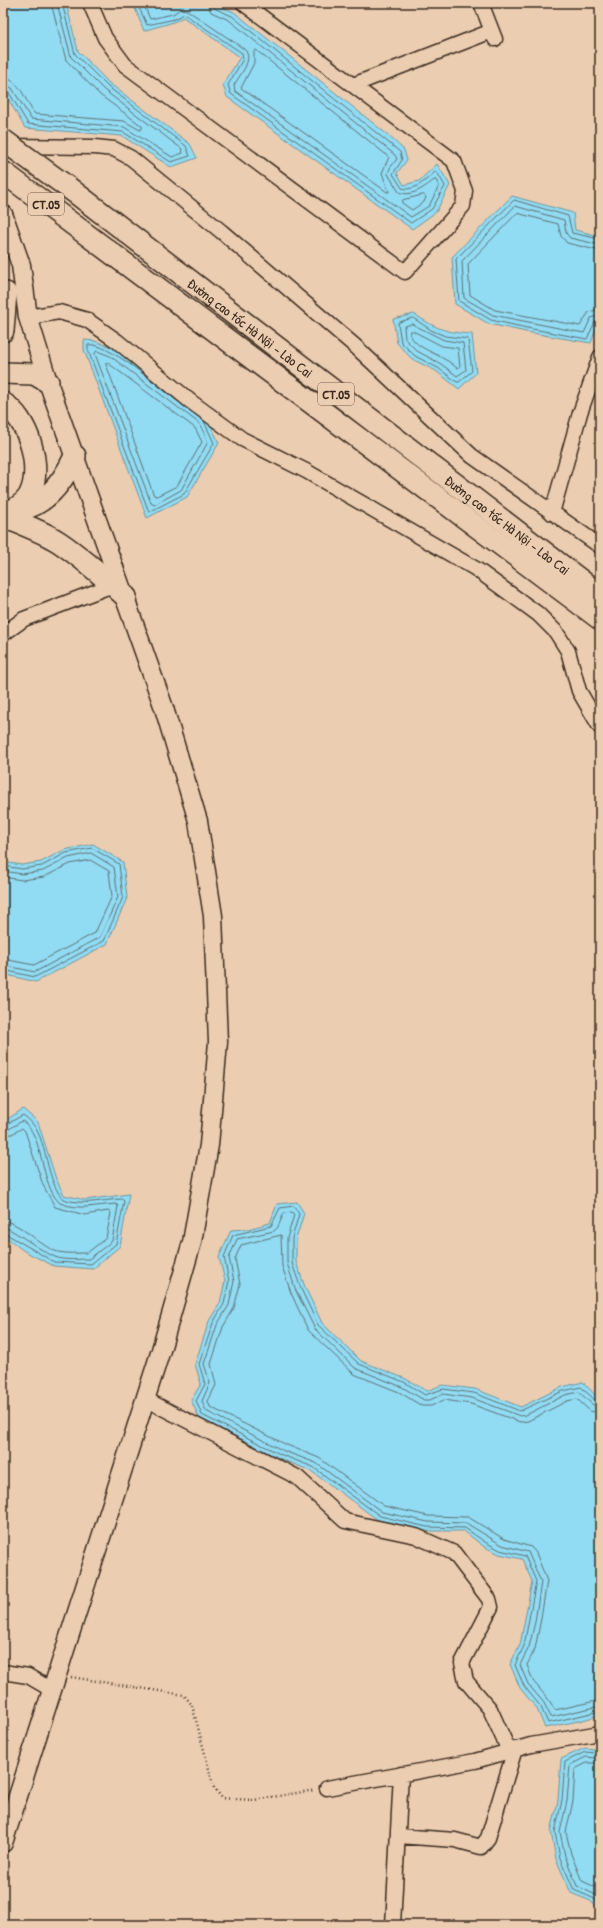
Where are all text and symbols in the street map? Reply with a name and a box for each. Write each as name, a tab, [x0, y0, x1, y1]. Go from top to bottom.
road number: CT.05	[28, 193, 64, 215]
street label: Đường cao tốc Hà Nội - Lào Cai	[184, 273, 317, 381]
road number: CT.05	[318, 383, 354, 405]
street label: Đường cao tốc Hà Nội - Lào Cai	[441, 470, 575, 579]

